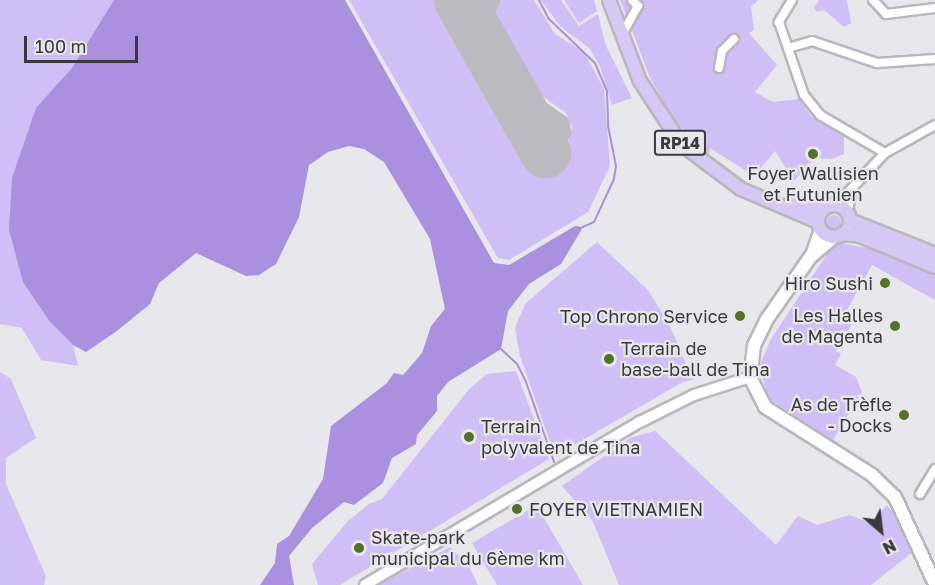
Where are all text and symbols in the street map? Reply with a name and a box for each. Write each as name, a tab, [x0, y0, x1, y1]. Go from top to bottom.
scale bar	[27, 24, 141, 62]
text: 100 m	[35, 35, 86, 57]
road number: RP14	[653, 130, 707, 156]
marker: Foyer Wallisien et Futunien	[806, 147, 820, 161]
place label: Foyer Wallisien et Futunien	[747, 163, 879, 206]
place label: Hiro Sushi	[785, 272, 873, 294]
marker: Hiro Sushi	[878, 276, 892, 290]
place label: Top Chrono Service	[560, 305, 728, 327]
place label: Les Halles de Magenta	[782, 305, 883, 348]
marker: Top Chrono Service	[733, 309, 747, 323]
marker: Les Halles de Magenta	[888, 319, 902, 333]
place label: Terrain de base-ball de Tina	[621, 338, 770, 380]
marker: Terrain de base-ball de Tina	[602, 352, 616, 366]
place label: As de Trèfle - Docks	[791, 394, 892, 436]
marker: As de Trèfle - Docks	[897, 408, 911, 422]
place label: Terrain polyvalent de Tina	[481, 416, 640, 458]
marker: Terrain polyvalent de Tina	[462, 430, 476, 444]
place label: FOYER VIETNAMIEN	[529, 498, 703, 520]
north arrow	[851, 501, 911, 561]
marker: FOYER VIETNAMIEN	[510, 502, 524, 516]
place label: Skate-park municipal du 6ème km	[371, 527, 565, 570]
text: N	[879, 535, 900, 559]
marker: Skate-park municipal du 6ème km	[352, 541, 366, 555]

